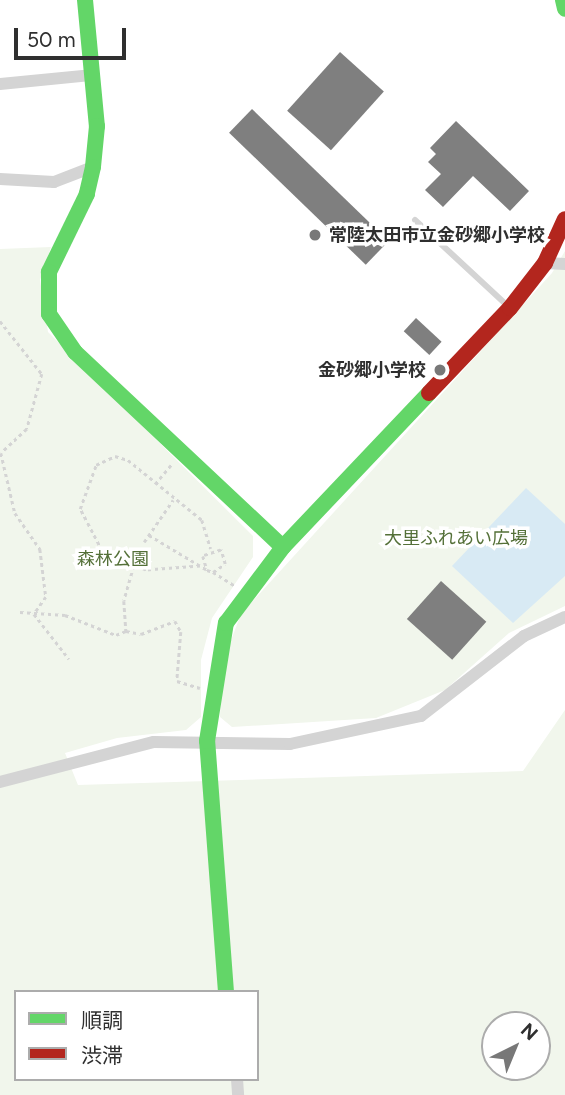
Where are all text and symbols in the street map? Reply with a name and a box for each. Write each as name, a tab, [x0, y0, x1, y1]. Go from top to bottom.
scale bar	[18, 14, 130, 58]
text: 50 m	[27, 27, 76, 52]
place label: 常陸太田市立金砂郷小学校	[329, 224, 545, 246]
marker: 常陸太田市立金砂郷小学校	[307, 227, 323, 243]
place label: 金砂郷小学校	[318, 359, 426, 381]
marker: 金砂郷小学校	[432, 362, 448, 378]
park label: 大里ふれあい広場	[384, 527, 528, 549]
park label: 森林公園	[77, 548, 149, 570]
legend	[14, 990, 259, 1081]
text: 順調	[81, 1008, 123, 1033]
north arrow	[481, 1011, 551, 1081]
text: N	[516, 1018, 543, 1045]
text: 渋滞	[81, 1043, 123, 1068]

